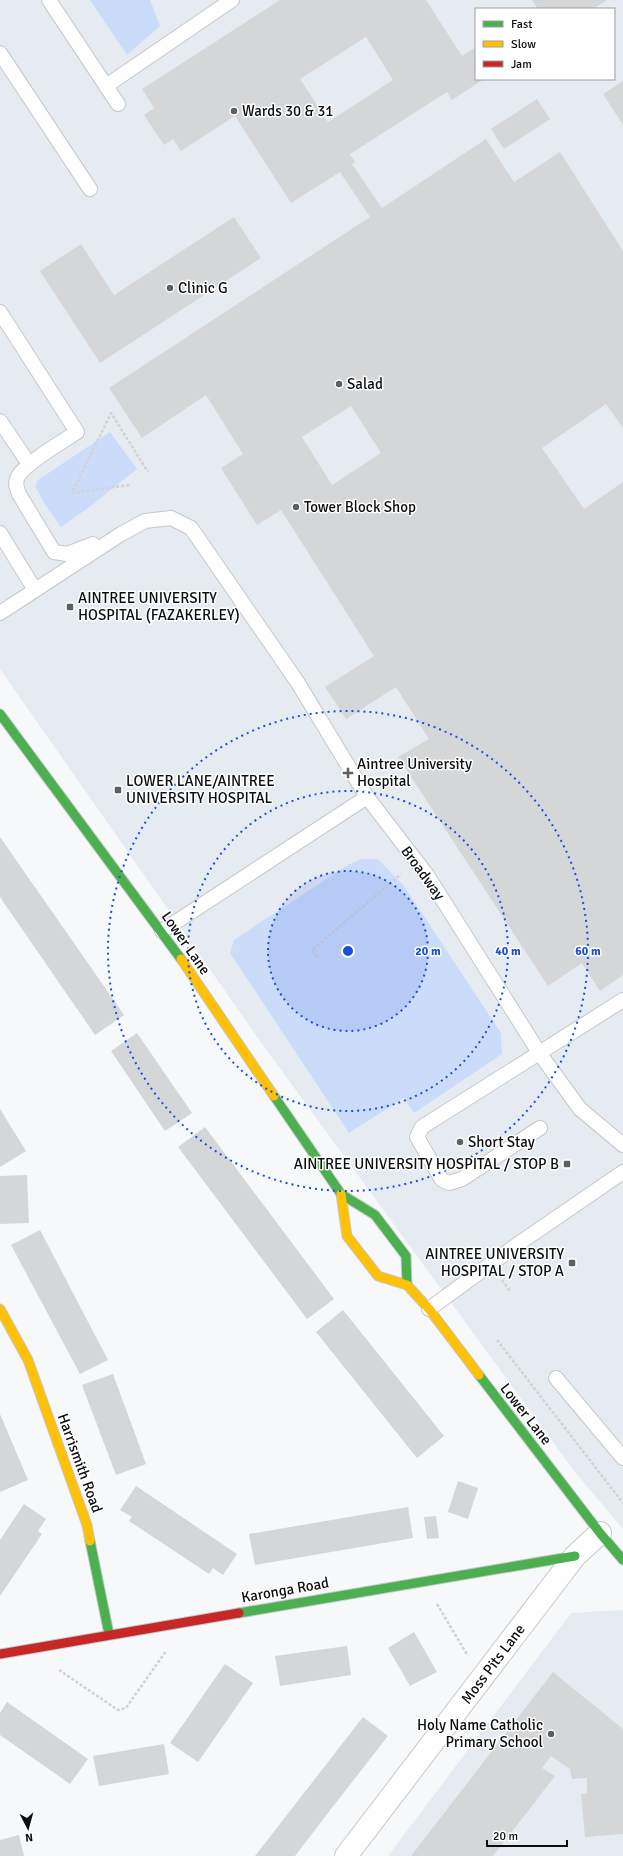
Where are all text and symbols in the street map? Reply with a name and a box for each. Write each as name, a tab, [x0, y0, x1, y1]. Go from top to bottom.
legend	[475, 8, 615, 80]
text: Fast	[511, 17, 532, 32]
text: Slow	[511, 37, 536, 52]
text: Jam	[511, 57, 532, 72]
place label: Wards 30 & 31	[242, 102, 333, 120]
marker: Wards 30 & 31	[229, 106, 239, 116]
place label: Clinic G	[178, 279, 228, 297]
marker: Clinic G	[165, 283, 175, 293]
place label: Salad	[347, 375, 383, 393]
marker: Salad	[334, 379, 344, 389]
place label: Tower Block Shop	[304, 498, 416, 516]
marker: Tower Block Shop	[291, 502, 301, 512]
place label: AINTREE UNIVERSITY HOSPITAL (FAZAKERLEY)	[78, 589, 240, 624]
marker: AINTREE UNIVERSITY HOSPITAL (FAZAKERLEY)	[65, 602, 75, 612]
place label: Aintree University Hospital	[357, 755, 472, 790]
marker: Aintree University Hospital	[342, 767, 354, 779]
place label: LOWER LANE/AINTREE UNIVERSITY HOSPITAL	[126, 772, 275, 807]
marker: LOWER LANE/AINTREE UNIVERSITY HOSPITAL	[113, 785, 123, 795]
street label: Broadway	[397, 842, 449, 904]
street label: Lower Lane	[158, 908, 214, 978]
centre of rings	[341, 944, 355, 958]
text: 20 m	[415, 944, 441, 959]
text: 40 m	[495, 944, 521, 959]
text: 60 m	[575, 944, 601, 959]
place label: Short Stay	[468, 1133, 535, 1151]
marker: Short Stay	[455, 1137, 465, 1147]
place label: AINTREE UNIVERSITY HOSPITAL / STOP B	[294, 1155, 559, 1173]
marker: AINTREE UNIVERSITY HOSPITAL / STOP B	[562, 1159, 572, 1169]
place label: AINTREE UNIVERSITY HOSPITAL / STOP A	[425, 1245, 564, 1280]
marker: AINTREE UNIVERSITY HOSPITAL / STOP A	[567, 1258, 577, 1268]
street label: Lower Lane	[496, 1380, 556, 1448]
street label: Harrismith Road	[54, 1411, 106, 1515]
street label: Karonga Road	[240, 1573, 330, 1607]
street label: Moss Pits Lane	[457, 1621, 529, 1707]
place label: Holy Name Catholic Primary School	[417, 1716, 543, 1751]
marker: Holy Name Catholic Primary School	[546, 1729, 556, 1739]
north arrow	[8, 1808, 48, 1848]
scale bar	[487, 1822, 567, 1848]
text: 20 m	[493, 1829, 518, 1844]
text: N	[25, 1831, 33, 1844]

